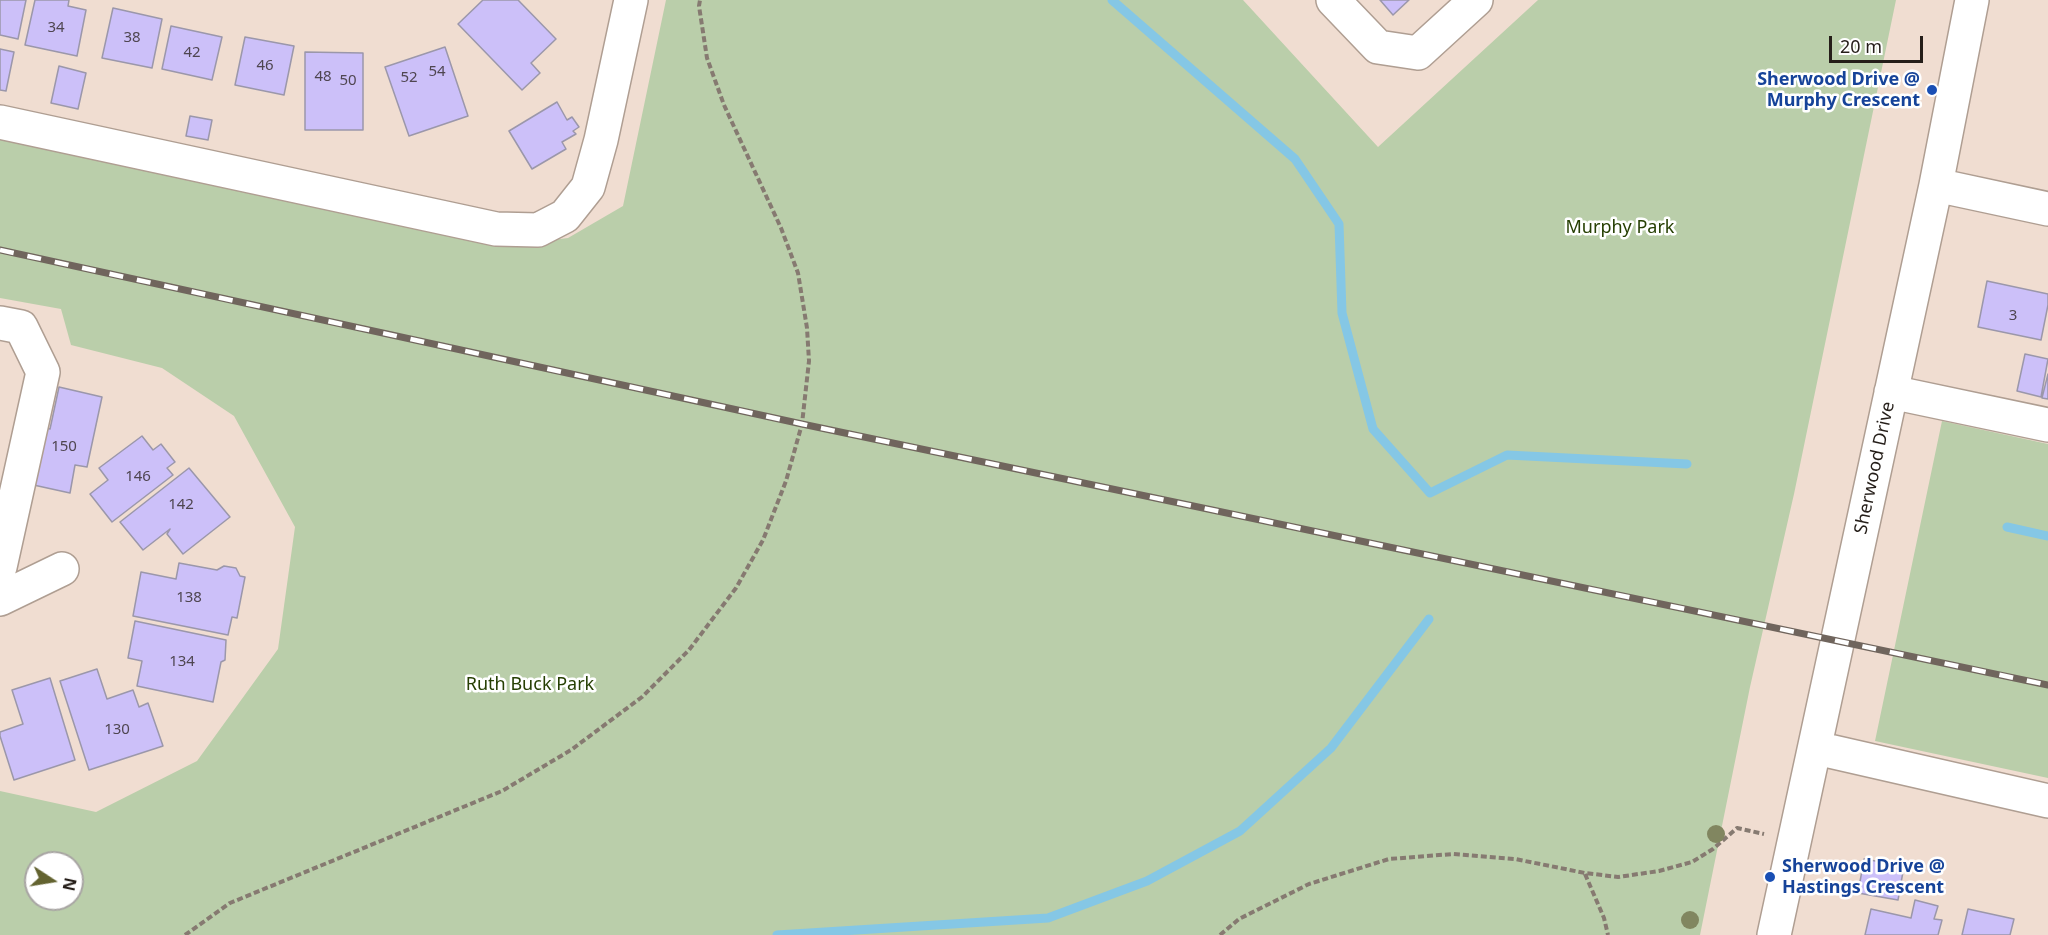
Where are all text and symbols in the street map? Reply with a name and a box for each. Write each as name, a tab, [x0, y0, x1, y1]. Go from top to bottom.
house number: 34	[47, 19, 65, 37]
scale bar	[1832, 24, 1926, 62]
house number: 38	[123, 29, 141, 47]
text: 20 m	[1840, 34, 1882, 58]
house number: 42	[183, 44, 201, 62]
house number: 46	[256, 57, 274, 75]
house number: 54	[428, 63, 446, 81]
house number: 48	[314, 68, 332, 86]
house number: 52	[400, 69, 418, 87]
place label: Sherwood Drive @ Murphy Crescent	[1757, 69, 1920, 112]
house number: 50	[339, 72, 357, 90]
marker: Sherwood Drive @ Murphy Crescent	[1925, 83, 1939, 97]
park label: Murphy Park	[1566, 217, 1674, 239]
house number: 3	[2009, 307, 2017, 325]
street label: Sherwood Drive	[1850, 400, 1900, 536]
house number: 150	[51, 438, 77, 456]
house number: 146	[125, 468, 151, 486]
house number: 142	[168, 496, 194, 514]
house number: 138	[176, 589, 202, 607]
house number: 134	[169, 653, 195, 671]
park label: Ruth Buck Park	[466, 674, 594, 696]
house number: 130	[104, 721, 130, 739]
north arrow	[24, 851, 84, 911]
place label: Sherwood Drive @ Hastings Crescent	[1782, 856, 1945, 898]
marker: Sherwood Drive @ Hastings Crescent	[1763, 870, 1777, 884]
text: N	[58, 876, 82, 893]

